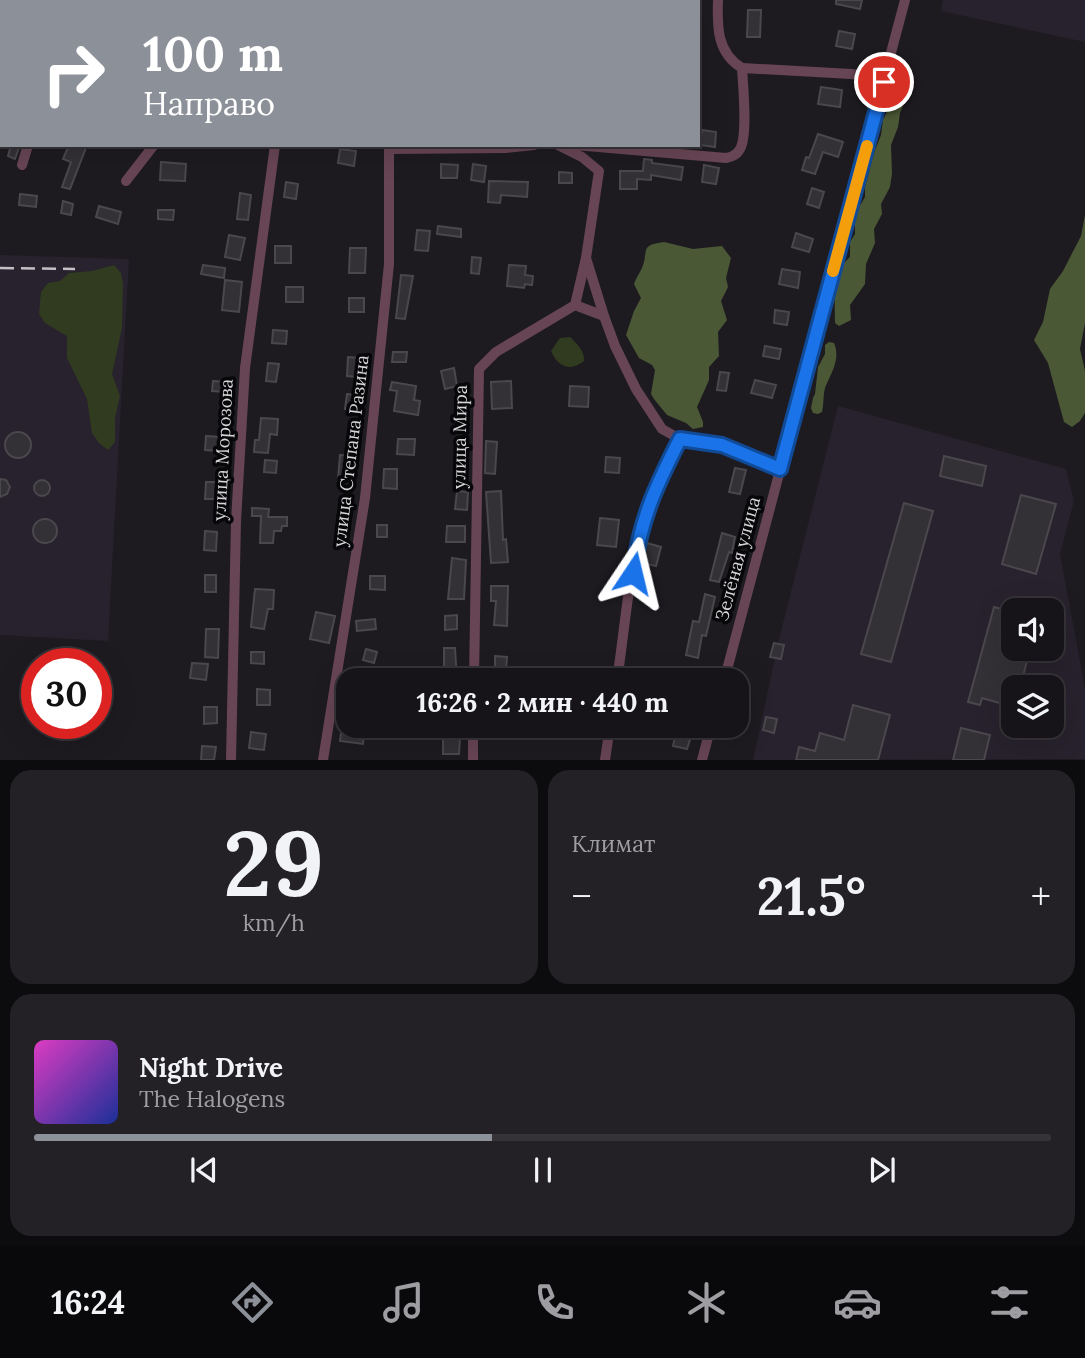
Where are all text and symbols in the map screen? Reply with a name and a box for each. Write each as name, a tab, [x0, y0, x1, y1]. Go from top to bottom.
text: 100 m	[143, 22, 283, 84]
icon: right	[28, 28, 119, 119]
pin	[854, 52, 914, 112]
icon: arrive	[865, 63, 903, 101]
text: Направо	[143, 83, 275, 124]
street label: улица Степана Разина	[327, 353, 374, 548]
street label: улица Морозова	[207, 378, 238, 522]
street label: улица Мира	[447, 385, 472, 489]
street label: Зелёная улица	[710, 494, 765, 624]
position arrow	[596, 536, 670, 610]
map controls	[1001, 598, 1064, 738]
button: sound	[1001, 598, 1064, 661]
speed limit sign: 30	[21, 648, 112, 739]
button: layers	[1001, 675, 1064, 738]
text: 16:26 · 2 мин · 440 m	[417, 686, 668, 719]
text: 29	[223, 804, 324, 921]
text: Климат	[572, 829, 655, 858]
text: 21.5°	[757, 863, 866, 929]
text: −	[572, 872, 592, 920]
text: +	[1031, 872, 1051, 920]
text: km/h	[243, 908, 305, 937]
text: Night Drive	[139, 1051, 283, 1084]
text: The Halogens	[139, 1084, 285, 1113]
icon: previous	[185, 1151, 223, 1189]
icon: pause	[524, 1151, 562, 1189]
icon: next	[863, 1151, 901, 1189]
icon: directions	[228, 1278, 277, 1327]
icon: music	[379, 1278, 428, 1327]
icon: phone	[530, 1278, 579, 1327]
icon: climate	[682, 1278, 731, 1327]
icon: car	[833, 1278, 882, 1327]
icon: filters	[985, 1278, 1034, 1327]
text: 16:24	[51, 1282, 125, 1323]

